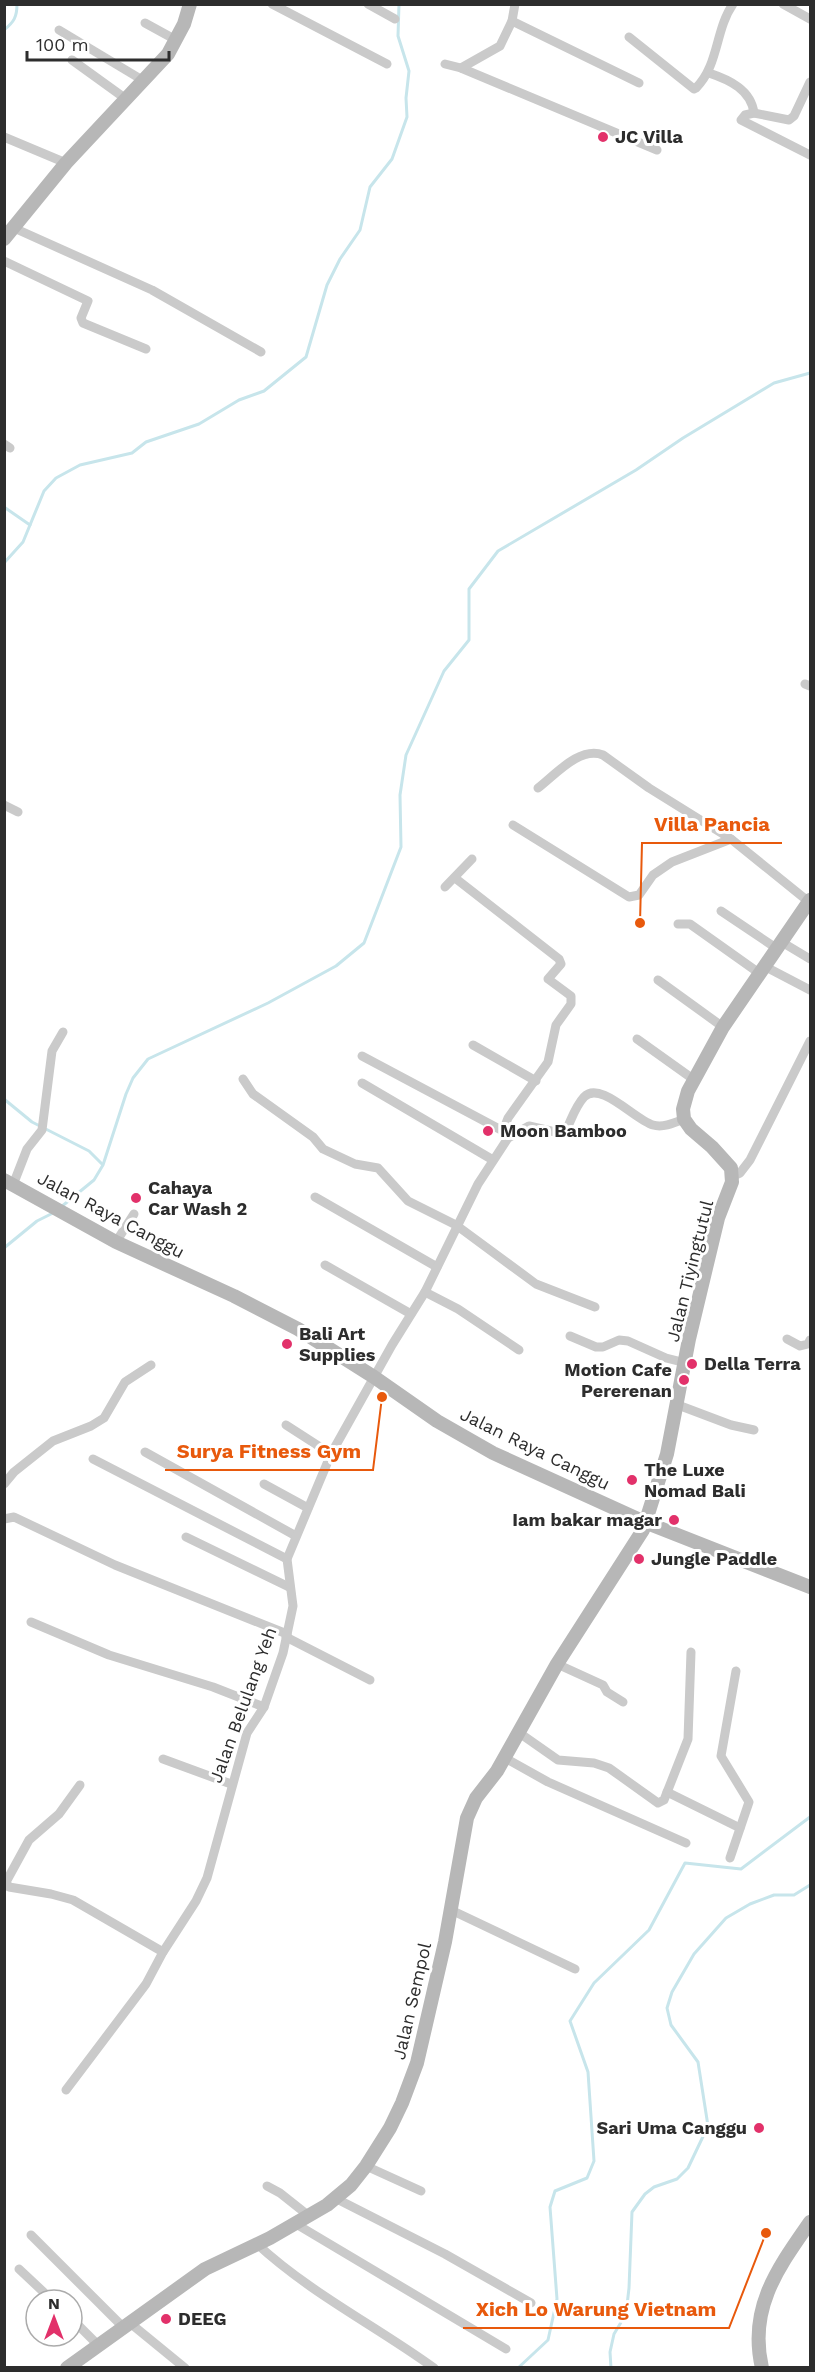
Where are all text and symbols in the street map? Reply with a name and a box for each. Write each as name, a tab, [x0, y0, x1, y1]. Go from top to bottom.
scale bar	[27, 24, 170, 62]
text: 100 m	[36, 34, 89, 55]
place label: JC Villa	[615, 126, 683, 147]
marker: JC Villa	[596, 130, 610, 144]
callout: Villa Pancia	[642, 805, 782, 843]
text: Villa Pancia	[654, 812, 770, 836]
place label: Moon Bamboo	[500, 1120, 627, 1141]
marker: Moon Bamboo	[481, 1124, 495, 1138]
street label: Jalan Raya Canggu	[34, 1167, 188, 1262]
place label: Cahaya Car Wash 2	[148, 1177, 247, 1219]
marker: Cahaya Car Wash 2	[129, 1191, 143, 1205]
street label: Jalan Tiyingtutul	[662, 1197, 717, 1344]
place label: Bali Art Supplies	[299, 1323, 376, 1365]
marker: Bali Art Supplies	[280, 1337, 294, 1351]
place label: Della Terra	[704, 1353, 801, 1374]
marker: Della Terra	[685, 1357, 699, 1371]
place label: Motion Cafe Pererenan	[564, 1359, 672, 1401]
marker: Motion Cafe Pererenan	[677, 1373, 691, 1387]
street label: Jalan Raya Canggu	[457, 1403, 613, 1494]
callout: Surya Fitness Gym	[165, 1432, 373, 1470]
text: Surya Fitness Gym	[177, 1439, 361, 1463]
place label: The Luxe Nomad Bali	[644, 1459, 746, 1501]
marker: The Luxe Nomad Bali	[625, 1473, 639, 1487]
place label: Iam bakar magar	[512, 1509, 662, 1530]
marker: Iam bakar magar	[667, 1513, 681, 1527]
place label: Jungle Paddle	[651, 1548, 777, 1569]
marker: Jungle Paddle	[632, 1552, 646, 1566]
street label: Jalan Belulang Yeh	[205, 1624, 280, 1786]
street label: Jalan Sempol	[388, 1940, 435, 2062]
place label: Sari Uma Canggu	[597, 2117, 747, 2138]
marker: Sari Uma Canggu	[752, 2121, 766, 2135]
north arrow	[24, 2288, 84, 2348]
callout: Xich Lo Warung Vietnam	[463, 2290, 729, 2328]
text: N	[48, 2294, 60, 2313]
text: Xich Lo Warung Vietnam	[476, 2297, 716, 2321]
place label: DEEG	[178, 2308, 227, 2329]
marker: DEEG	[159, 2312, 173, 2326]

